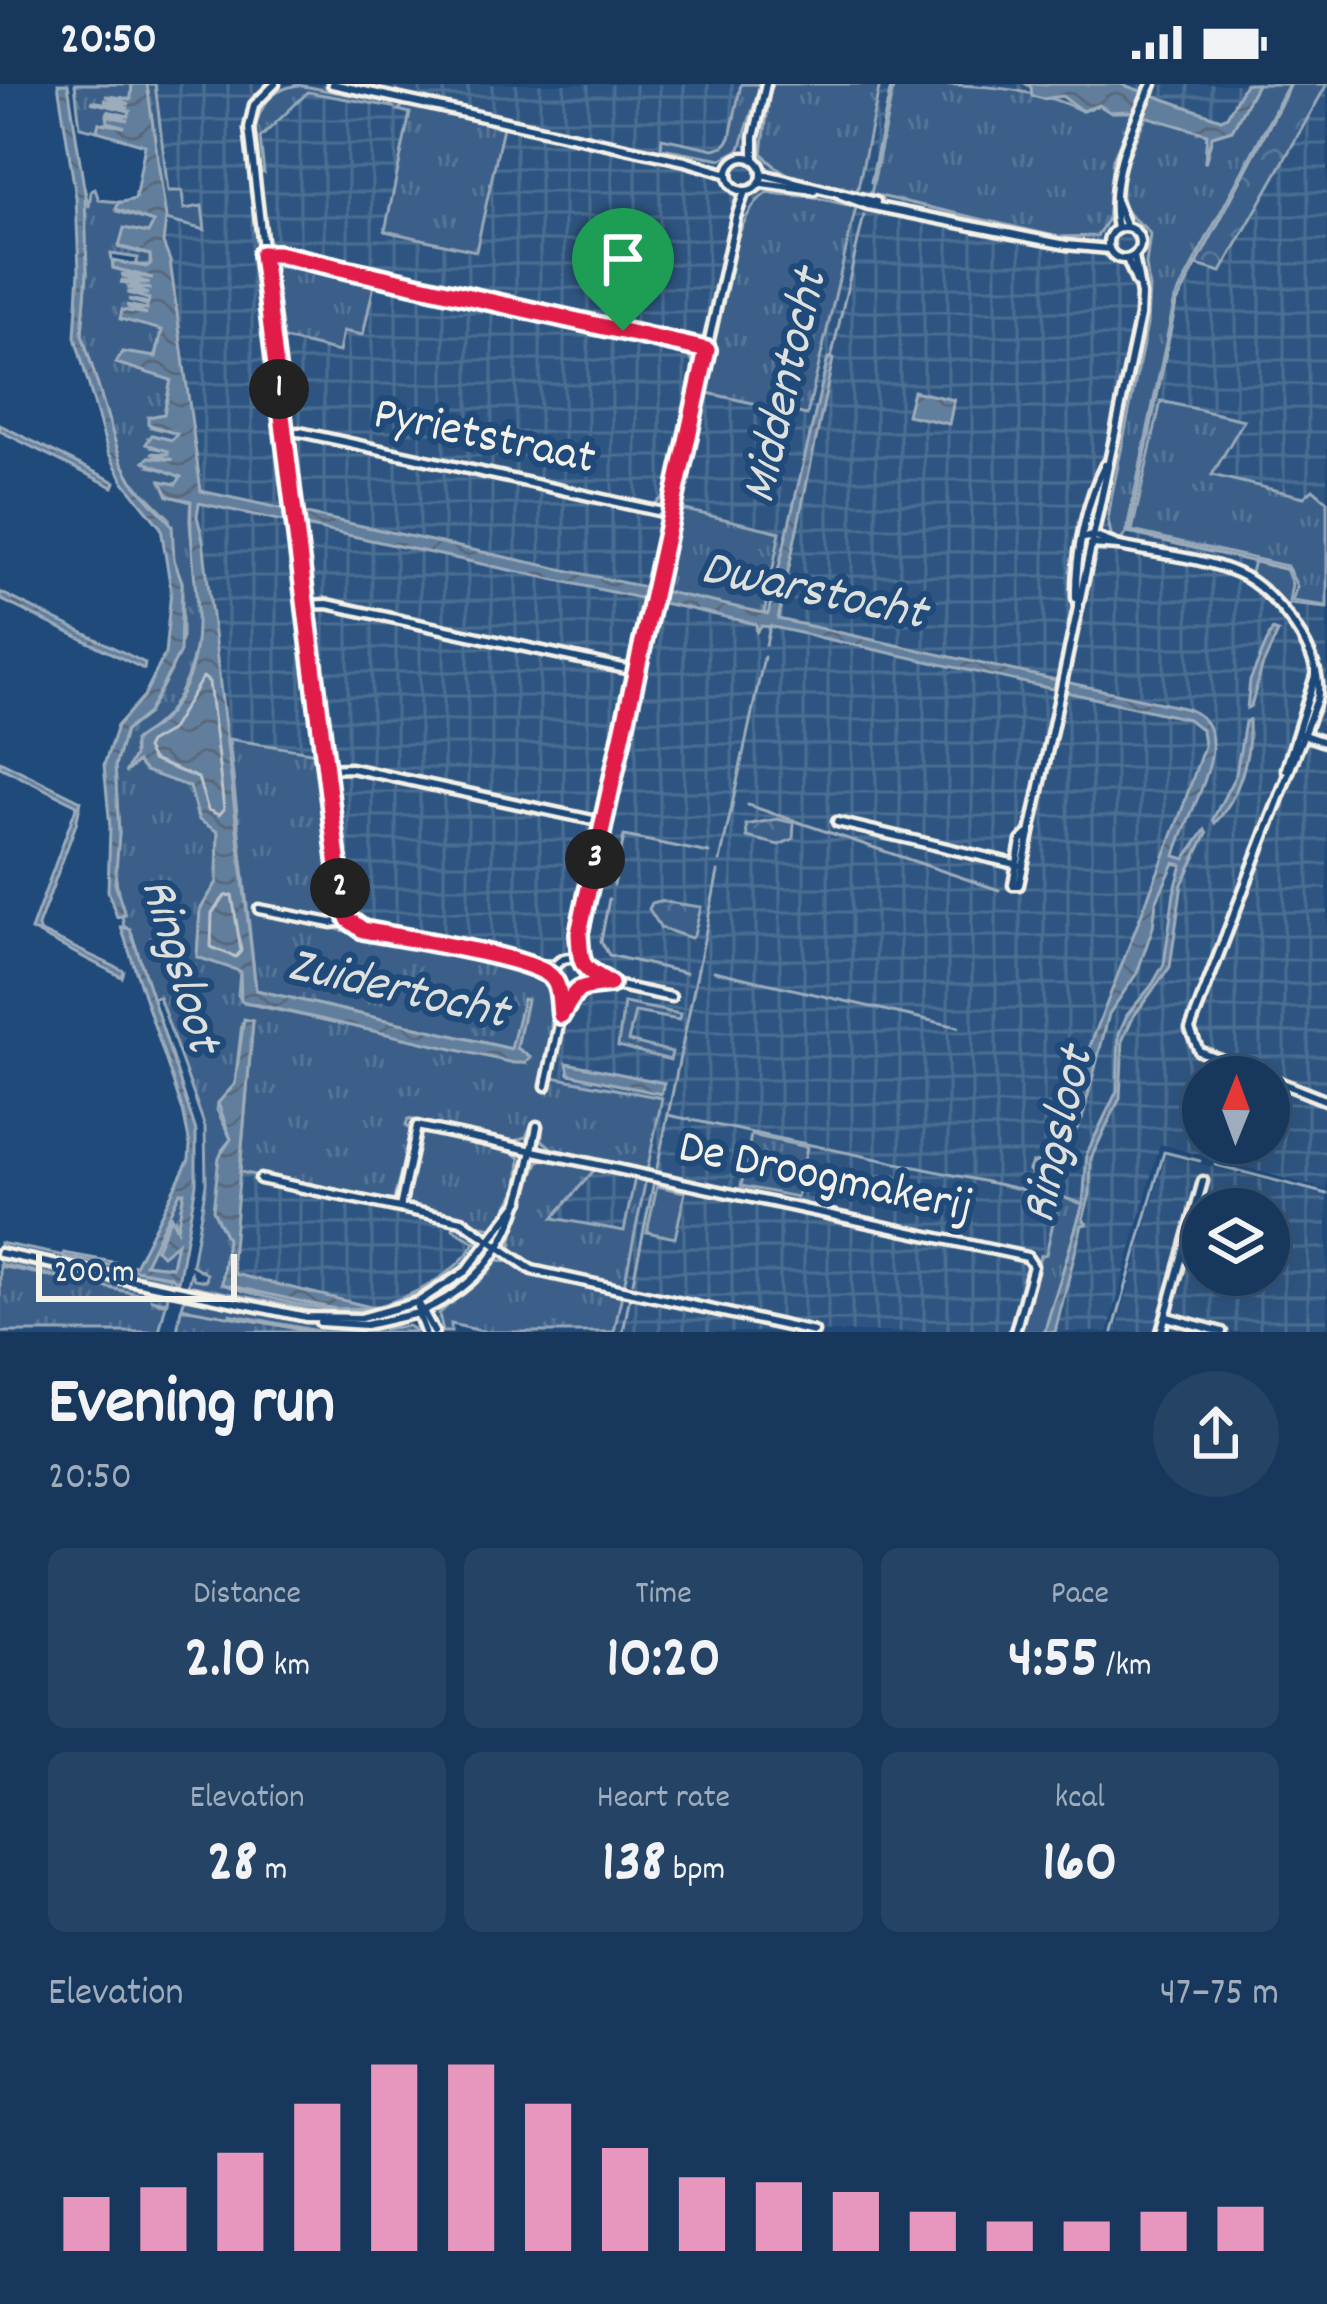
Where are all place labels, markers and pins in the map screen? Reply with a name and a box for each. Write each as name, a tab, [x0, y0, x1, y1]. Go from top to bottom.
pin	[572, 208, 674, 331]
pin: 1	[249, 359, 309, 419]
pin: 3	[565, 829, 625, 889]
pin: 2	[310, 858, 370, 918]

